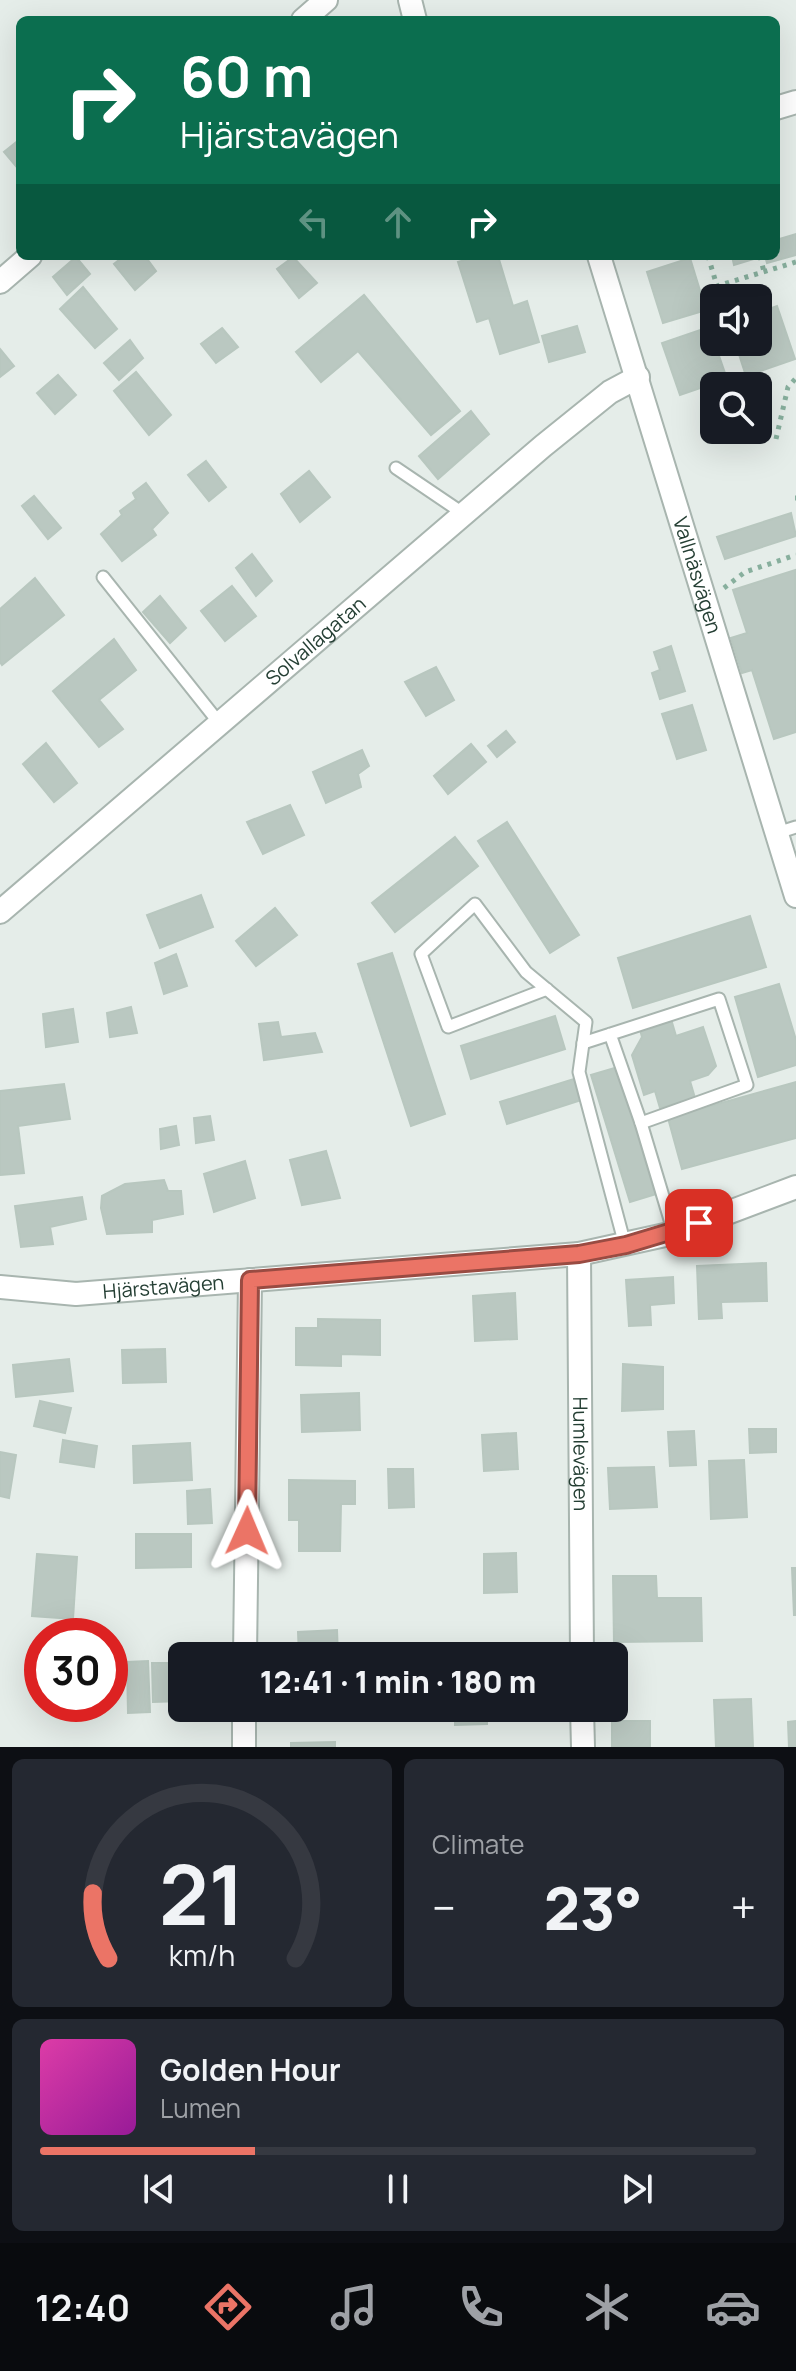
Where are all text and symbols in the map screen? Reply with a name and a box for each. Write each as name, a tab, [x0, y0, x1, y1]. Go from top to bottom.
text: 60 m	[180, 37, 313, 114]
icon: right	[48, 48, 152, 152]
text: Hjärstavägen	[180, 110, 399, 159]
icon: left	[292, 200, 336, 244]
icon: ahead	[376, 200, 420, 244]
icon: right	[460, 200, 504, 244]
map controls	[700, 284, 772, 444]
button: sound	[700, 284, 772, 356]
button: search	[700, 372, 772, 444]
street label: Vallnäsvägen	[667, 513, 728, 637]
street label: Solvallagatan	[260, 590, 371, 691]
pin	[665, 1189, 733, 1257]
icon: arrive	[677, 1201, 721, 1245]
street label: Hjärstavägen	[102, 1268, 225, 1305]
street label: Humlevägen	[567, 1397, 595, 1511]
position arrow	[205, 1489, 289, 1573]
speed limit sign: 30	[24, 1618, 128, 1722]
text: 12:41 · 1 min · 180 m	[260, 1661, 536, 1702]
text: Climate	[432, 1826, 524, 1862]
text: 21	[159, 1836, 245, 1950]
text: 23°	[544, 1866, 643, 1948]
text: −	[432, 1877, 456, 1937]
text: +	[731, 1877, 756, 1937]
text: km/h	[169, 1936, 235, 1975]
text: Golden Hour	[160, 2049, 341, 2090]
text: Lumen	[160, 2090, 241, 2126]
icon: previous	[137, 2167, 181, 2211]
icon: pause	[376, 2167, 420, 2211]
icon: next	[615, 2167, 659, 2211]
icon: directions	[200, 2279, 256, 2335]
icon: music	[326, 2279, 382, 2335]
icon: phone	[453, 2279, 509, 2335]
icon: climate	[579, 2279, 635, 2335]
icon: car	[705, 2279, 761, 2335]
text: 12:40	[35, 2283, 130, 2332]

